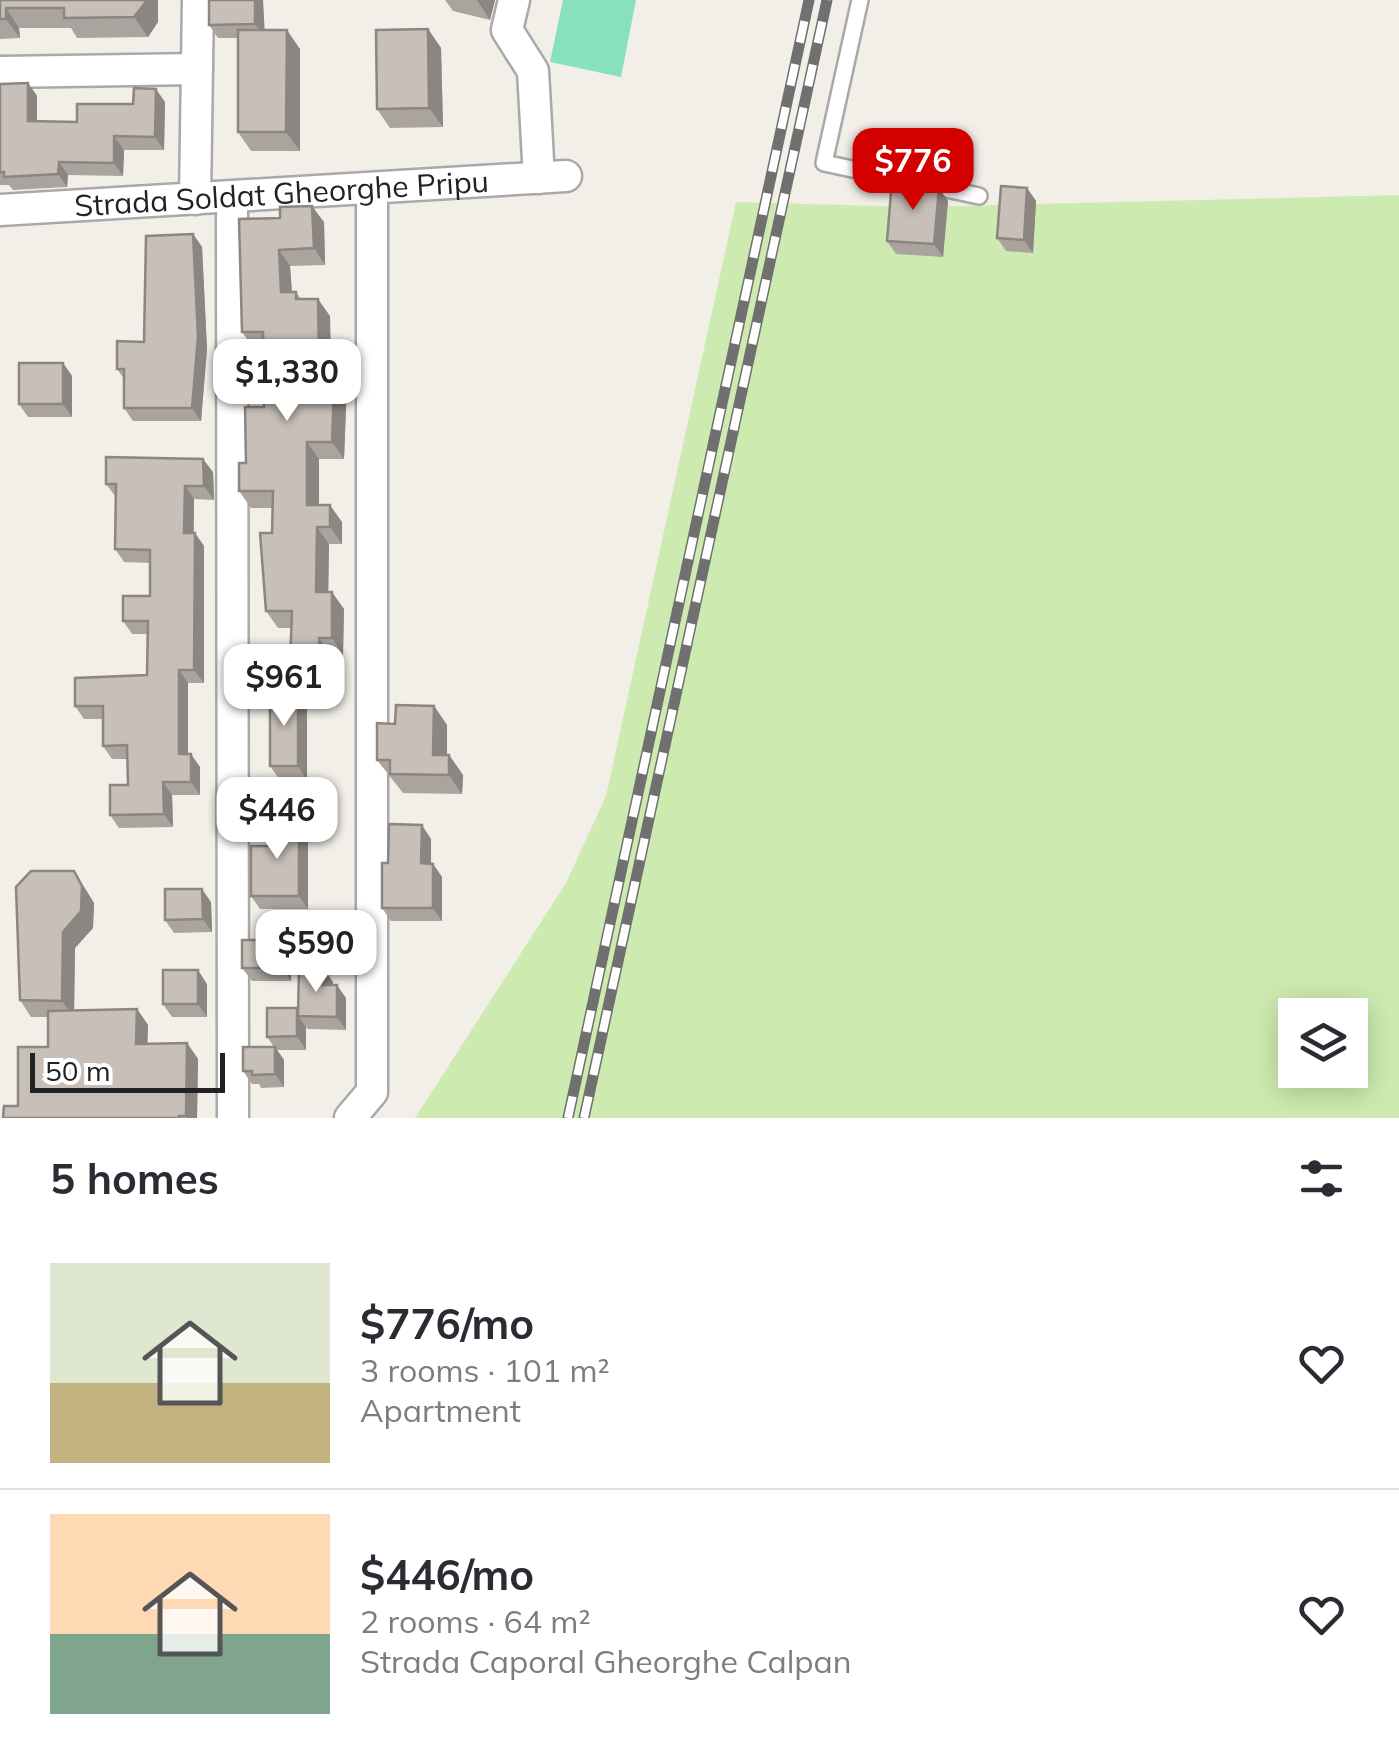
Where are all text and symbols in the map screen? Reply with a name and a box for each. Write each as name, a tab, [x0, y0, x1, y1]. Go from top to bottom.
pin: $776	[854, 128, 972, 213]
text: $776	[875, 140, 951, 180]
street label: Strada Soldat Gheorghe Pripu	[73, 162, 490, 225]
pin: $1,330	[206, 339, 368, 424]
text: $1,330	[235, 351, 339, 391]
pin: $961	[225, 644, 343, 729]
text: $961	[246, 656, 322, 696]
pin: $446	[218, 777, 336, 862]
text: $446	[239, 789, 315, 829]
pin: $590	[257, 910, 375, 995]
text: $590	[278, 922, 354, 962]
map controls	[1278, 998, 1368, 1088]
button: layers	[1278, 998, 1368, 1088]
scale bar	[30, 1048, 225, 1092]
text: 50 m	[45, 1053, 111, 1088]
icon: filters	[1294, 1151, 1349, 1206]
text: 5 homes	[50, 1152, 219, 1205]
text: $776/mo	[360, 1297, 534, 1350]
icon: home	[130, 1303, 250, 1423]
icon: heart	[1294, 1336, 1349, 1391]
text: 3 rooms · 101 m²	[360, 1350, 610, 1390]
text: Apartment	[360, 1390, 521, 1430]
text: $446/mo	[360, 1548, 534, 1601]
icon: home	[130, 1554, 250, 1674]
icon: heart	[1294, 1587, 1349, 1642]
text: 2 rooms · 64 m²	[360, 1601, 591, 1641]
text: Strada Caporal Gheorghe Calpan	[360, 1641, 852, 1681]

